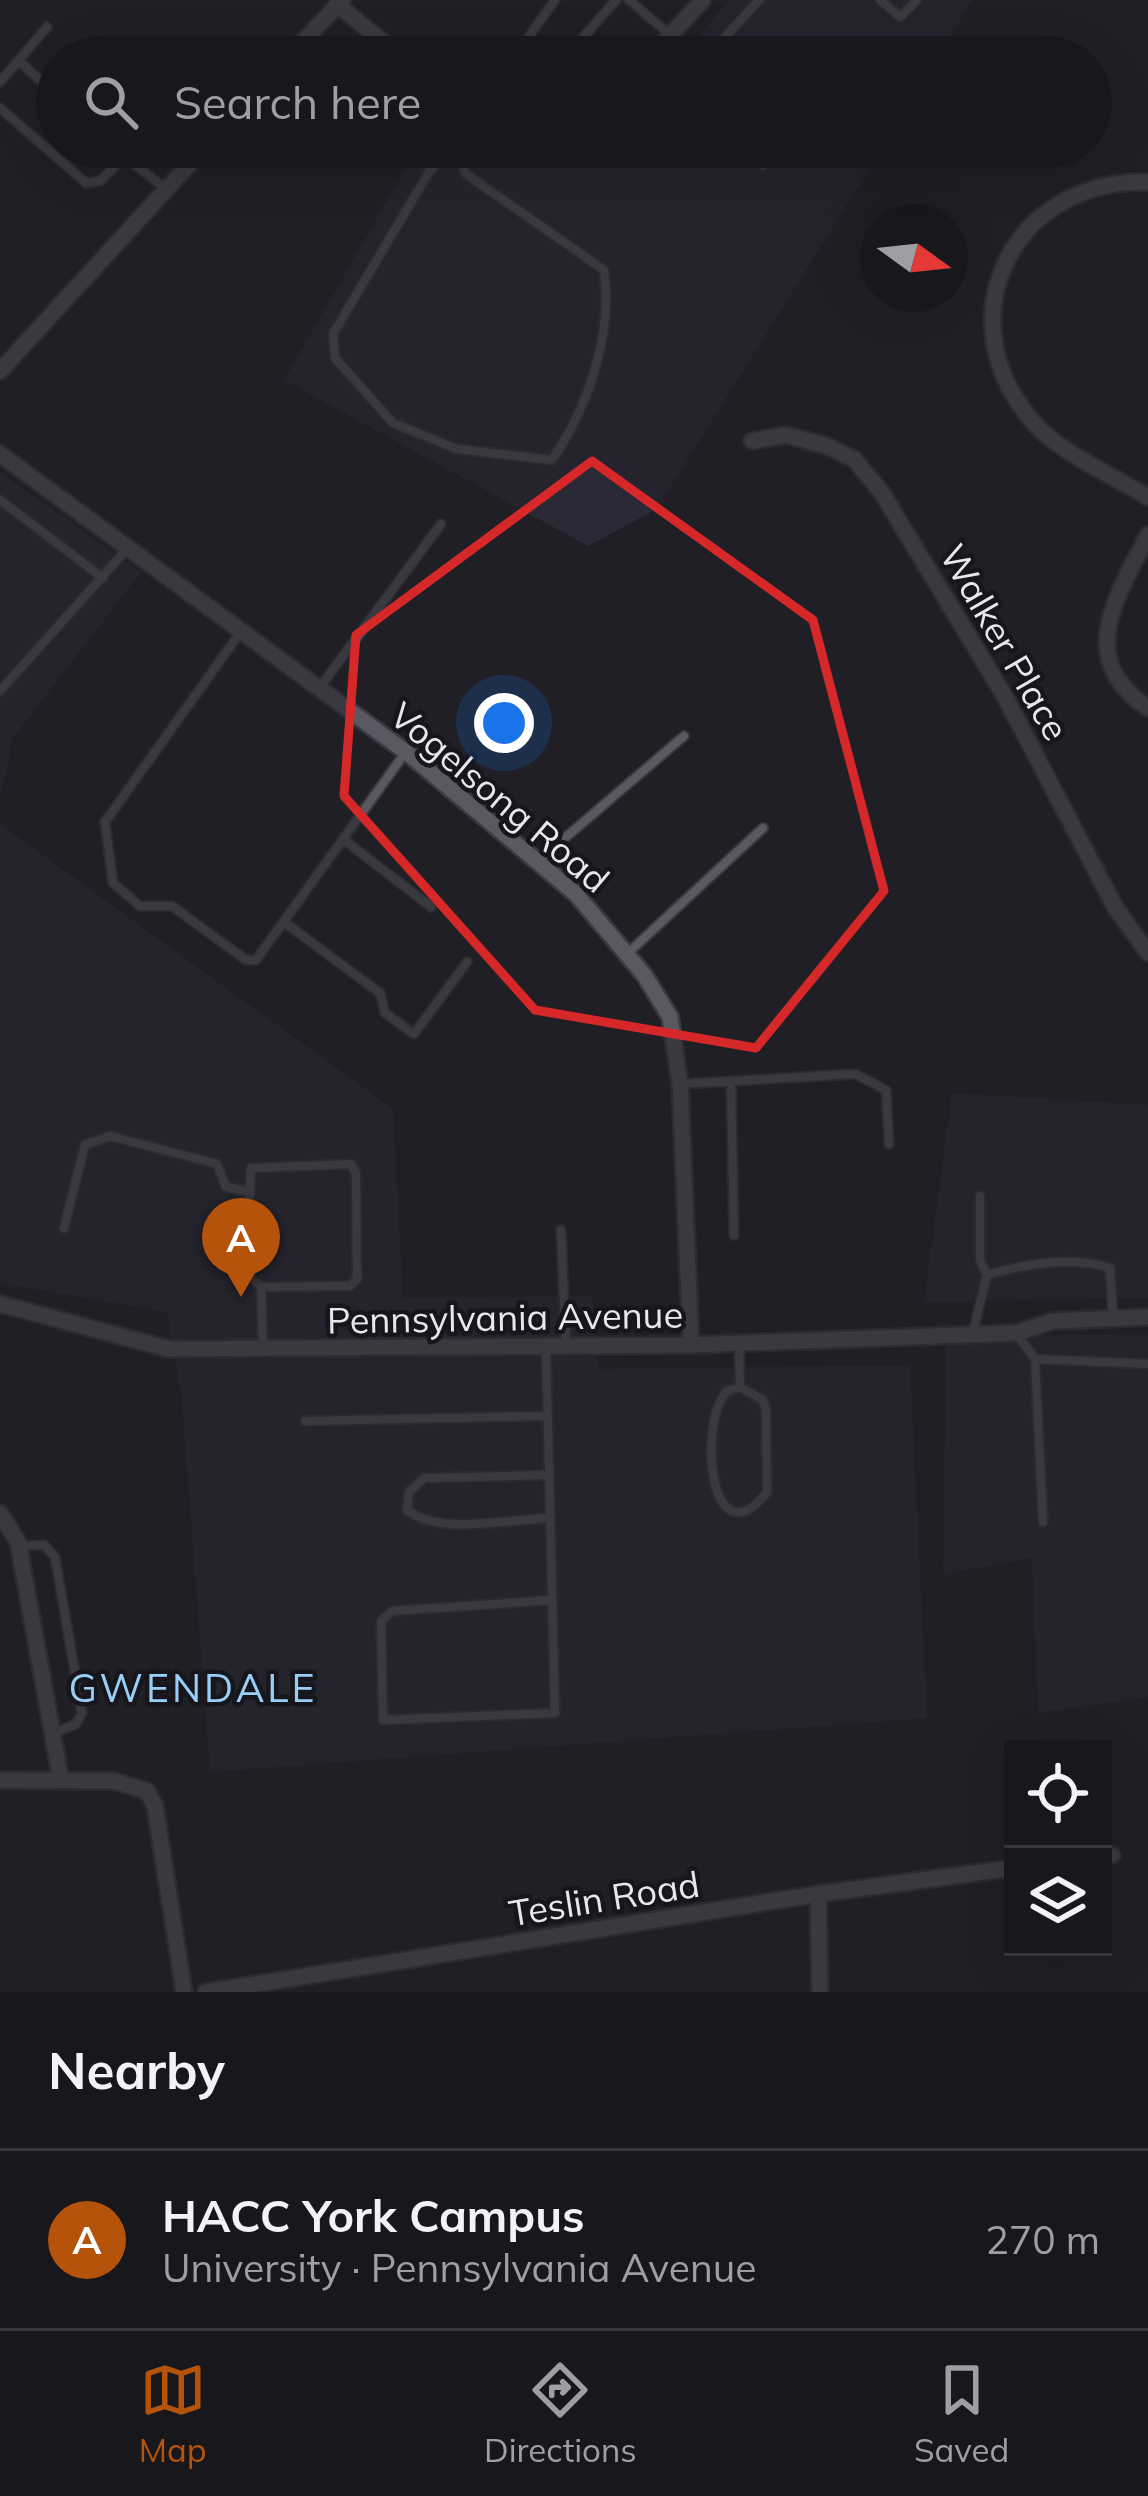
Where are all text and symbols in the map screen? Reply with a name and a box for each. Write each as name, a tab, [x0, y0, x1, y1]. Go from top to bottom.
search box	[36, 36, 1112, 168]
icon: search	[78, 69, 144, 135]
text: Search here	[174, 74, 421, 130]
north arrow	[860, 204, 968, 312]
street label: Walker Place	[931, 536, 1079, 748]
street label: Vogelsong Road	[381, 692, 619, 902]
your location	[474, 693, 534, 753]
pin: A	[202, 1198, 280, 1297]
street label: Pennsylvania Avenue	[327, 1291, 683, 1343]
district label: GWENDALE	[68, 1663, 318, 1712]
map controls	[1004, 1740, 1112, 1956]
button: locate	[1004, 1740, 1112, 1848]
button: layers	[1004, 1848, 1112, 1956]
street label: Teslin Road	[506, 1861, 702, 1935]
text: Nearby	[48, 2038, 225, 2102]
text: HACC York Campus	[162, 2187, 585, 2243]
text: A	[72, 2215, 102, 2264]
text: 270 m	[985, 2215, 1100, 2264]
text: University · Pennsylvania Avenue	[162, 2243, 756, 2292]
tab: Map	[139, 2357, 207, 2470]
tab: Directions	[484, 2357, 637, 2470]
tab: Saved	[914, 2357, 1009, 2470]

